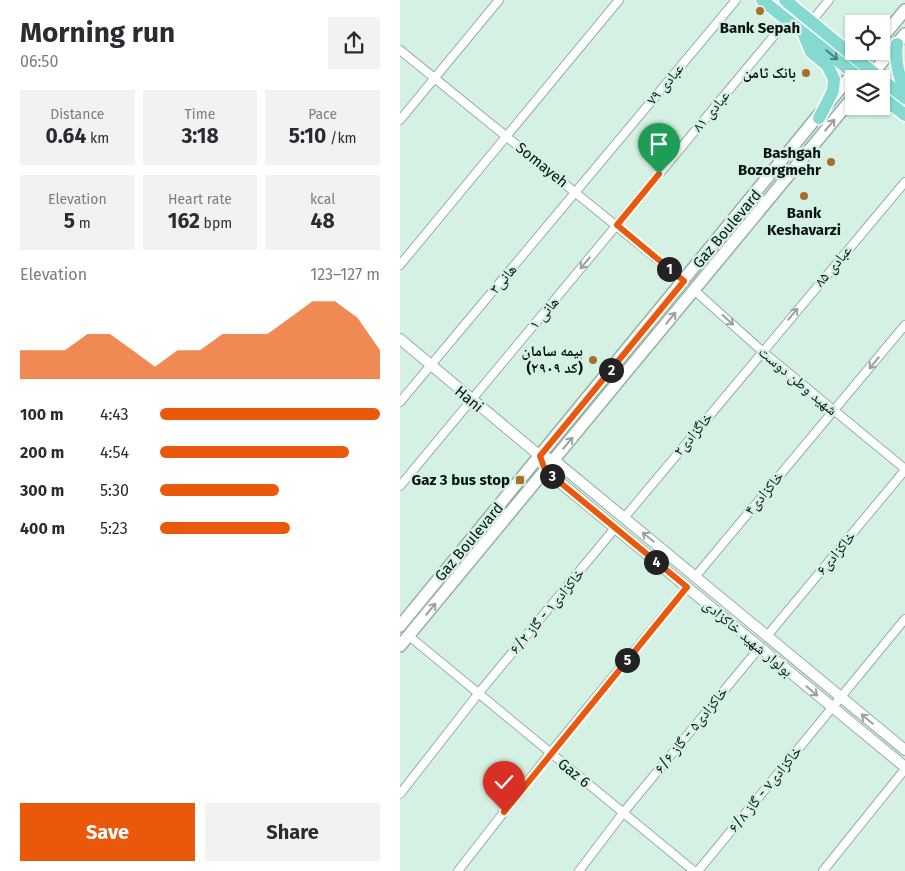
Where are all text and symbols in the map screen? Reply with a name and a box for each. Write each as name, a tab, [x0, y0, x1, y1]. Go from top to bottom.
marker: Bank Sepah	[754, 5, 766, 17]
map controls	[845, 15, 890, 115]
button: locate	[845, 15, 890, 60]
text: Morning run	[20, 16, 175, 49]
button: share	[328, 17, 380, 69]
place label: Bank Sepah	[720, 19, 800, 37]
one-way arrow	[825, 50, 838, 61]
text: 06:50	[20, 52, 58, 71]
street label: عبادی ۷۹	[642, 59, 689, 109]
place label: بانک ثامن	[743, 64, 796, 82]
marker: بانک ثامن	[800, 67, 812, 79]
button: layers	[845, 70, 890, 115]
street label: عبادی ۸۱	[688, 86, 735, 136]
text: Distance	[50, 106, 104, 123]
text: Time	[185, 106, 215, 123]
text: Pace	[308, 106, 337, 123]
one-way arrow	[825, 118, 836, 131]
text: 0.64	[45, 123, 86, 149]
text: 3:18	[181, 123, 219, 149]
text: 5:10	[289, 123, 326, 149]
pin	[638, 123, 680, 174]
text: km	[86, 130, 109, 147]
text: /km	[326, 130, 357, 147]
icon: arrive	[645, 130, 673, 158]
street label: Somayeh	[512, 138, 572, 192]
place label: Bashgah Bozorgmehr	[738, 144, 822, 179]
marker: Bashgah Bozorgmehr	[825, 156, 837, 168]
street label: Gaz Boulevard	[689, 186, 765, 272]
marker: Bank Keshavarzi	[798, 190, 810, 202]
text: Elevation	[48, 191, 107, 208]
text: Heart rate	[168, 191, 232, 208]
text: kcal	[310, 191, 335, 208]
place label: Bank Keshavarzi	[767, 204, 841, 239]
text: 5	[64, 208, 75, 234]
text: 162	[168, 208, 200, 234]
text: 48	[311, 208, 335, 234]
text: m	[75, 215, 91, 232]
text: bpm	[200, 215, 232, 232]
street label: عبادی ۸۵	[810, 241, 857, 291]
one-way arrow	[580, 256, 591, 269]
pin: 1	[656, 256, 682, 282]
street label: هانی۳	[486, 261, 521, 298]
text: 1	[666, 261, 673, 278]
text: Elevation	[20, 265, 87, 284]
text: 123–127 m	[310, 265, 380, 284]
street label: هانی ۱	[525, 293, 563, 333]
one-way arrow	[788, 307, 799, 320]
one-way arrow	[666, 311, 677, 324]
one-way arrow	[721, 315, 734, 326]
place label: بیمه سامان (کد ۲۹۰۹)	[521, 342, 583, 377]
street label: شهید وطن دوست	[754, 343, 841, 420]
marker: بیمه سامان (کد ۲۹۰۹)	[587, 354, 599, 366]
one-way arrow	[868, 356, 879, 369]
pin: 2	[598, 358, 624, 382]
text: 2	[608, 362, 615, 379]
street label: Hani	[451, 382, 487, 416]
text: 100 m	[20, 405, 63, 424]
text: 4:43	[100, 405, 129, 424]
street label: خاگزادی۲	[670, 408, 717, 460]
one-way arrow	[562, 437, 573, 450]
text: 200 m	[20, 443, 64, 462]
text: 4:54	[100, 443, 129, 462]
pin: 3	[540, 464, 564, 488]
street label: خاکزادی۴	[741, 467, 788, 519]
text: 3	[549, 468, 556, 485]
place label: Gaz 3 bus stop	[411, 471, 510, 489]
marker: Gaz 3 bus stop	[514, 474, 526, 486]
text: 300 m	[20, 481, 64, 500]
text: 5:30	[100, 481, 129, 500]
street label: Gaz Boulevard	[431, 499, 507, 585]
text: 400 m	[20, 519, 65, 538]
text: 5:23	[100, 519, 128, 538]
street label: خاکزادی۶	[813, 527, 860, 579]
one-way arrow	[641, 532, 654, 543]
pin: 4	[644, 550, 668, 574]
text: 4	[653, 554, 660, 571]
street label: خاکزادی۱ - گاز ۶/۲	[506, 564, 589, 658]
street label: بولوار شهید خاکزادی	[699, 595, 796, 681]
one-way arrow	[425, 602, 437, 615]
pin: 5	[614, 648, 640, 672]
text: 5	[624, 652, 631, 669]
street label: خاکزادی۵ - گاز ۶/۶	[650, 683, 733, 778]
one-way arrow	[806, 685, 819, 696]
one-way arrow	[861, 713, 874, 724]
street label: خاکزادی۷ - گاز ۶/۸	[724, 742, 807, 837]
street label: Gaz 6	[554, 755, 594, 791]
pin	[483, 761, 525, 812]
icon: check	[490, 768, 518, 796]
button: Save	[20, 803, 195, 861]
button: Share	[205, 803, 380, 861]

